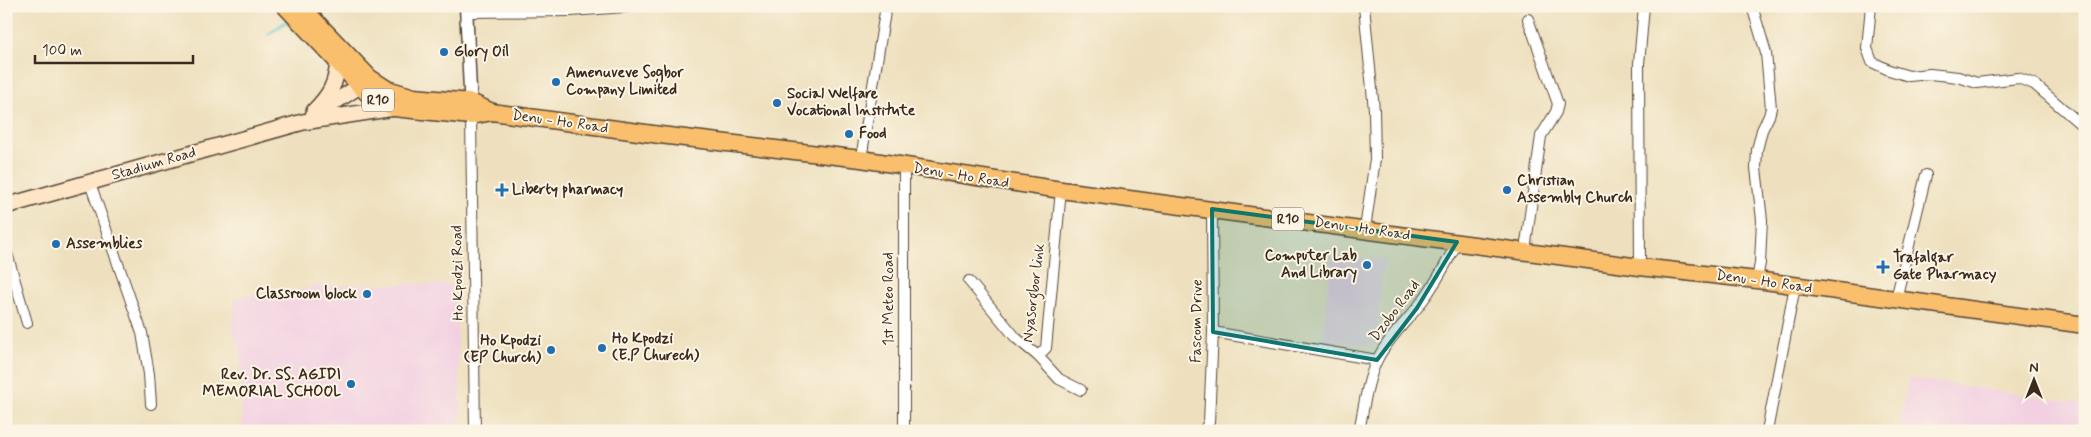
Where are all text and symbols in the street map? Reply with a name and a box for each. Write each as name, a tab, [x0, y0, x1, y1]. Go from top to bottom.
scale bar	[35, 32, 192, 64]
text: 100 m	[42, 41, 82, 61]
place label: Glory Oil	[454, 42, 509, 62]
marker: Glory Oil	[438, 46, 450, 58]
place label: Amenuveve Sogbor Company Limited	[566, 63, 684, 100]
marker: Amenuveve Sogbor Company Limited	[550, 76, 562, 88]
place label: Social Welfare Vocational Institute	[787, 84, 916, 121]
road number: R10	[362, 88, 394, 112]
marker: Social Welfare Vocational Institute	[771, 97, 783, 109]
street label: Denu - Ho Road	[511, 105, 609, 139]
place label: Food	[859, 124, 887, 144]
marker: Food	[843, 128, 855, 140]
street label: Stadium Road	[109, 142, 199, 186]
street label: Denu - Ho Road	[912, 159, 1010, 193]
place label: Christian Assembly Church	[1517, 171, 1633, 208]
place label: Liberty pharmacy	[512, 180, 623, 200]
marker: Liberty pharmacy	[496, 184, 508, 196]
marker: Christian Assembly Church	[1501, 184, 1513, 196]
road number: R10	[1272, 208, 1304, 230]
street label: Denu - Ho Road	[1313, 212, 1411, 246]
street label: Ho Kpodzi Road	[447, 225, 469, 321]
place label: Assemblies	[66, 234, 143, 254]
marker: Assemblies	[50, 238, 62, 250]
street label: Nyasorgbor link	[1018, 242, 1051, 344]
place label: Computer Lab And Library	[1265, 246, 1358, 283]
place label: Trafalgar Gate Pharmacy	[1893, 248, 1997, 285]
street label: 1st Meteo Road	[879, 252, 899, 346]
marker: Computer Lab And Library	[1361, 259, 1373, 271]
marker: Trafalgar Gate Pharmacy	[1877, 261, 1889, 273]
street label: Denu - Ho Road	[1715, 265, 1813, 299]
street label: Dzobo Road	[1365, 276, 1425, 346]
street label: Fascom Drive	[1186, 279, 1208, 363]
place label: Classroom block	[256, 284, 358, 304]
marker: Classroom block	[361, 288, 373, 300]
place label: Ho Kpodzi (E.P Churech)	[612, 329, 700, 366]
place label: Ho Kpodzi (EP Church)	[464, 331, 542, 368]
marker: Ho Kpodzi (E.P Churech)	[596, 342, 608, 354]
marker: Ho Kpodzi (EP Church)	[545, 344, 557, 356]
north arrow	[2008, 354, 2058, 404]
text: N	[2029, 359, 2039, 377]
place label: Rev. Dr. SS. AGIDI MEMORIAL SCHOOL	[203, 365, 341, 402]
marker: Rev. Dr. SS. AGIDI MEMORIAL SCHOOL	[345, 378, 357, 390]

